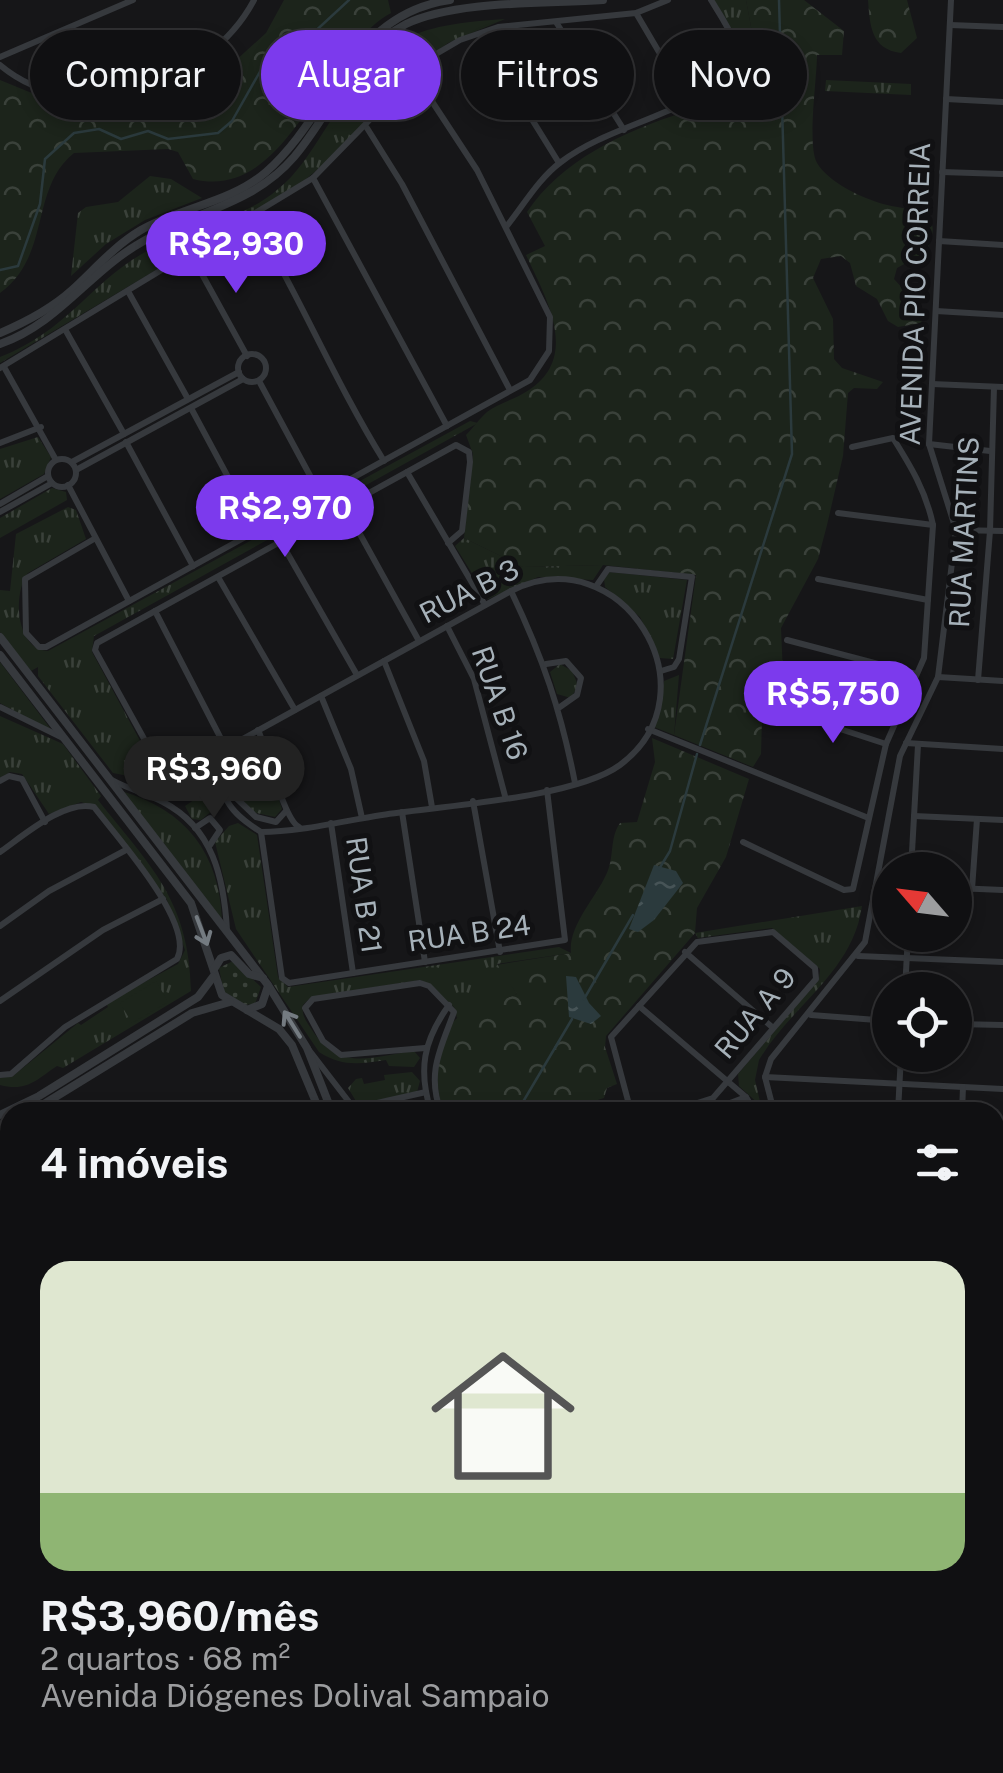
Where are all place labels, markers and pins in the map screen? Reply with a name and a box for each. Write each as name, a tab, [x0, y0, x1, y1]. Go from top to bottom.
pin: R$2,930	[144, 211, 328, 296]
pin: R$2,970	[193, 475, 377, 560]
pin: R$5,750	[741, 661, 925, 746]
pin: R$3,960	[122, 736, 306, 821]

